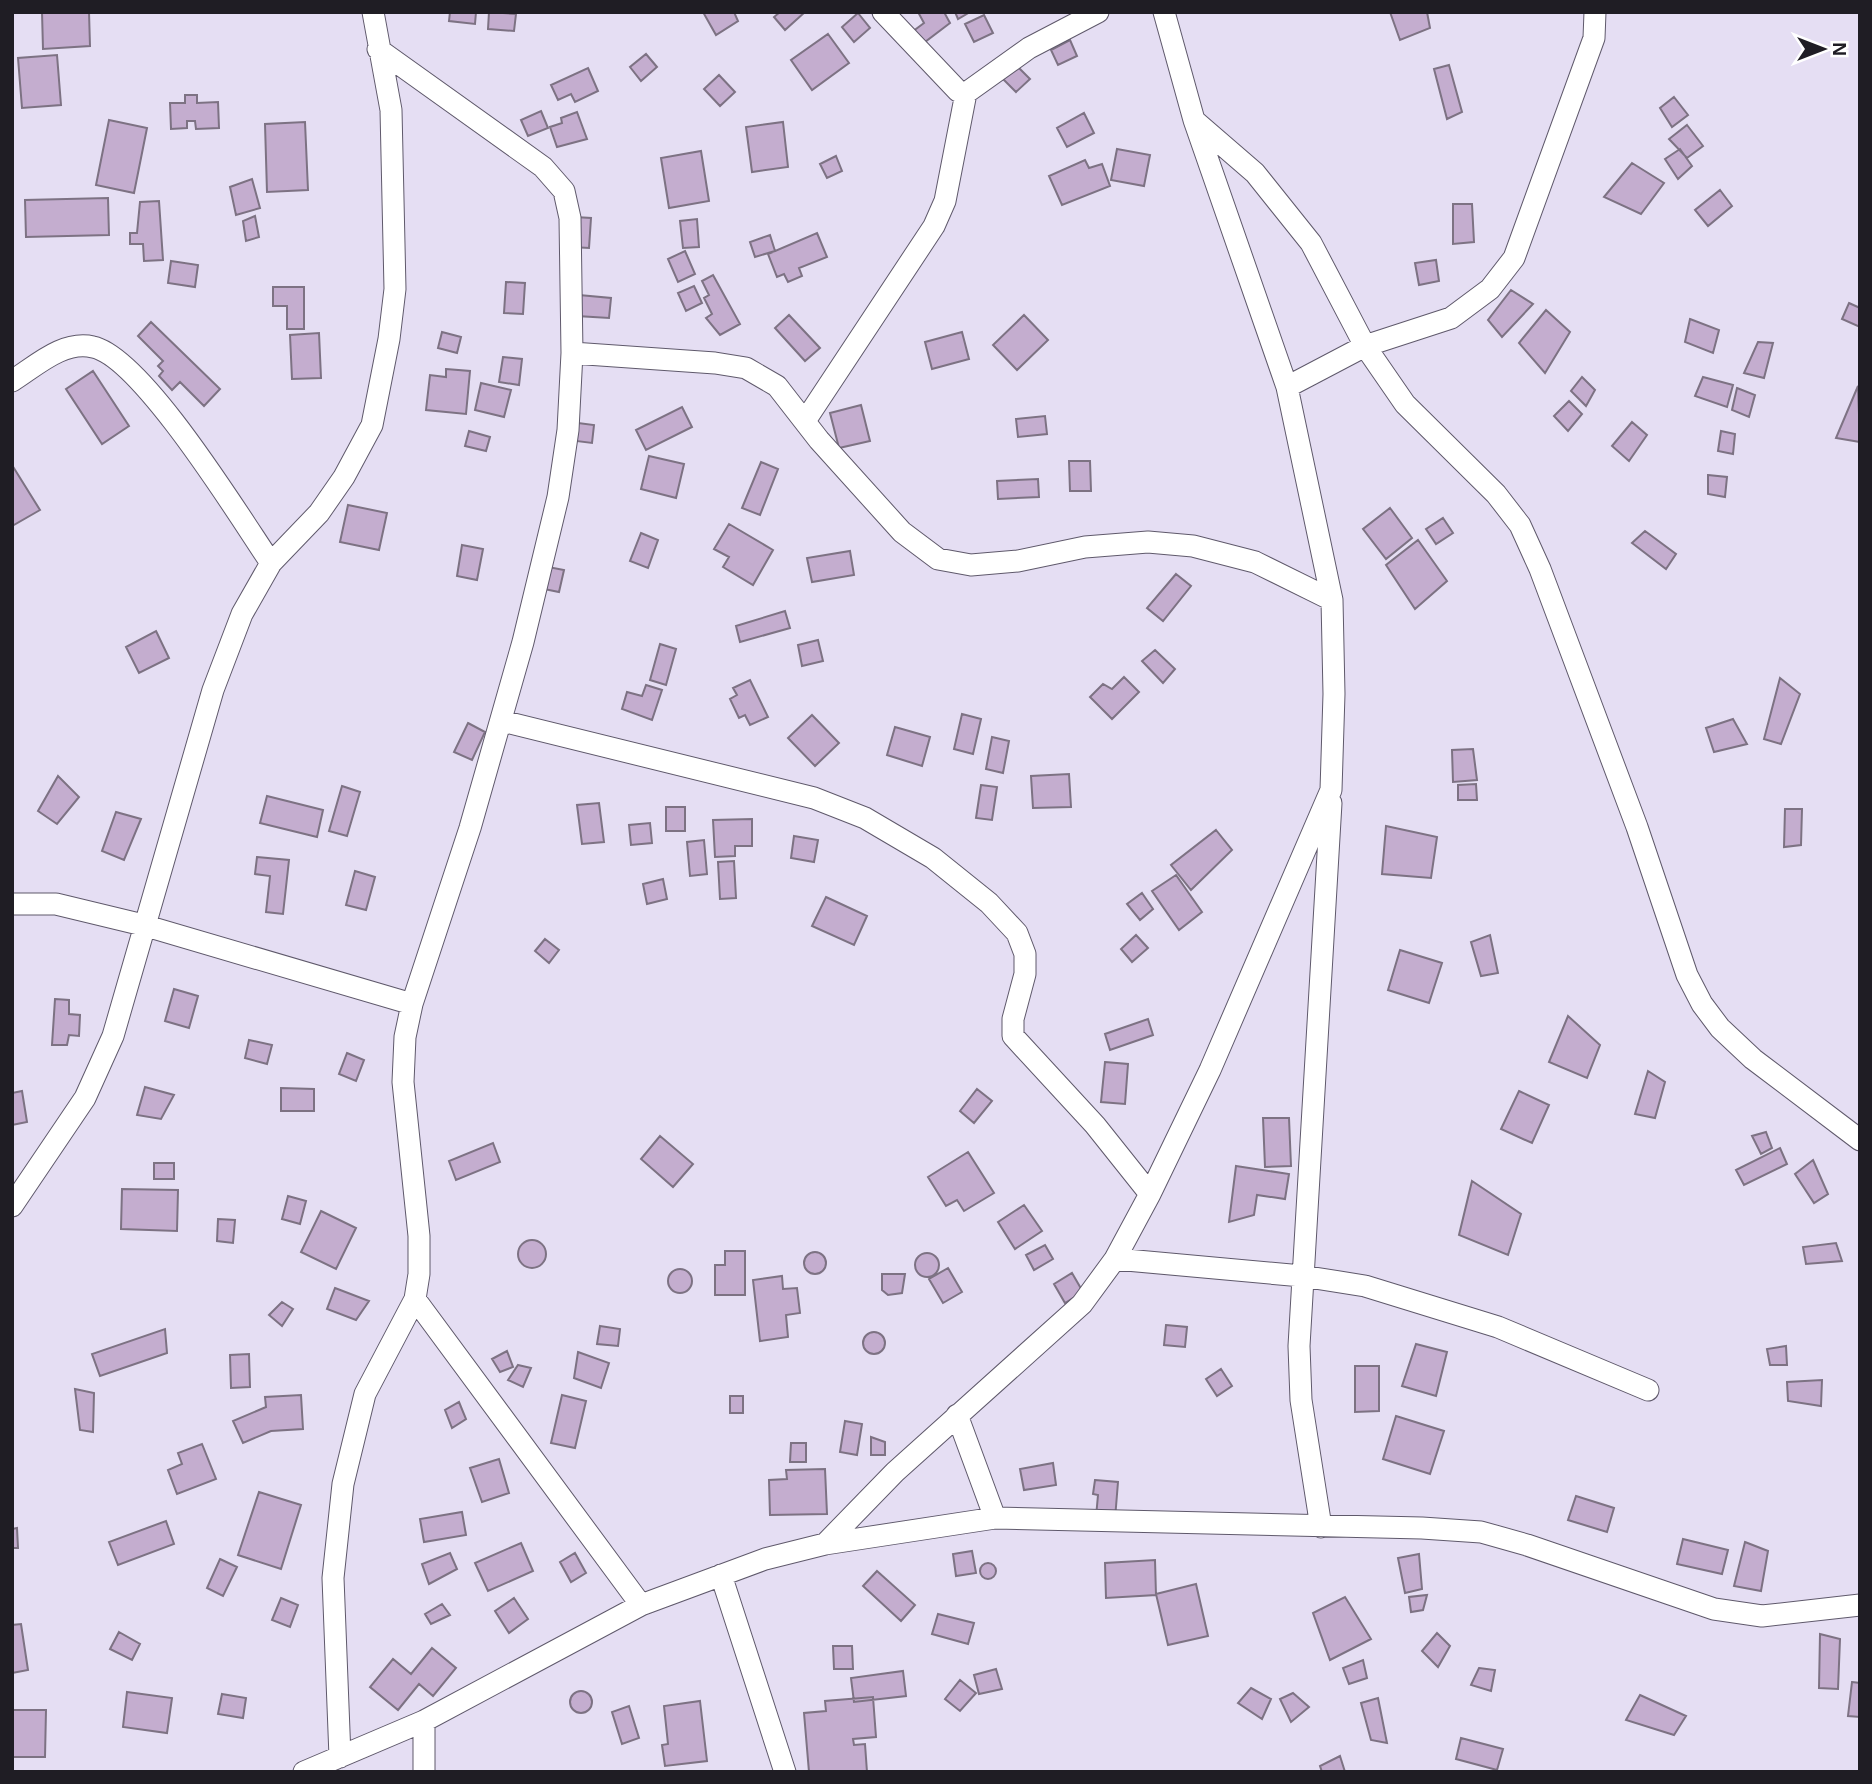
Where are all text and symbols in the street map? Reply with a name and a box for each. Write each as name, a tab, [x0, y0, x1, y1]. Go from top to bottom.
north arrow	[1788, 14, 1858, 84]
text: N	[1829, 42, 1850, 56]

